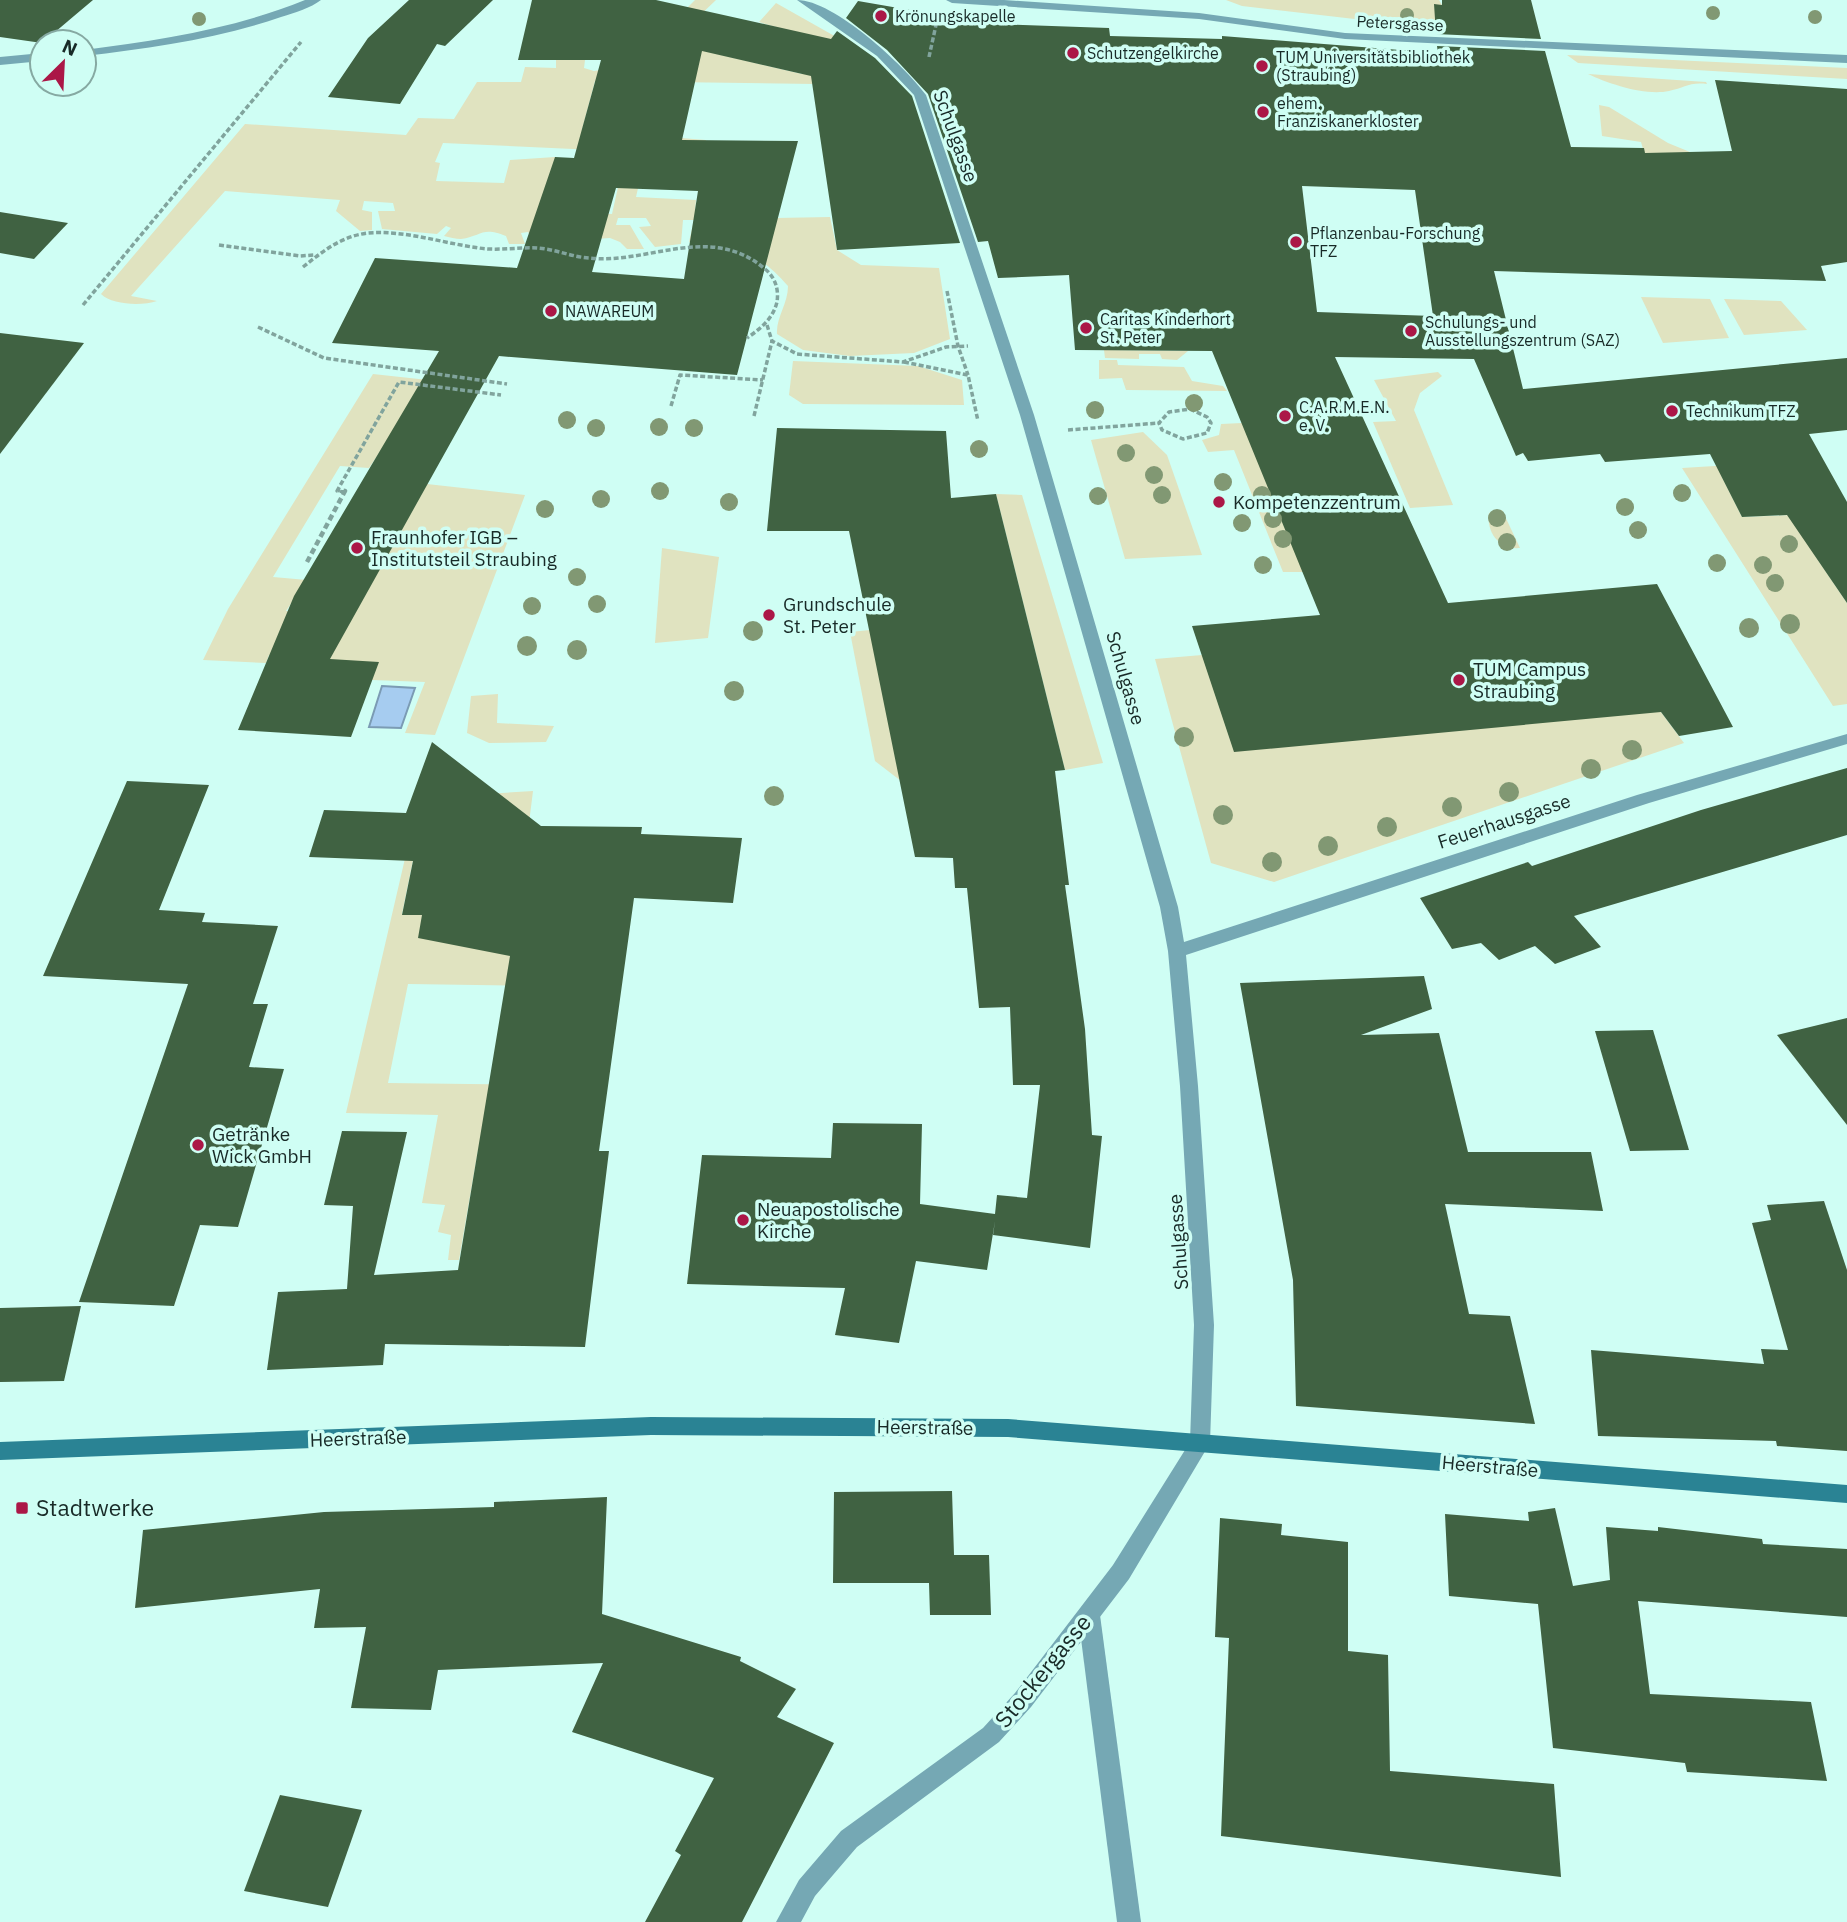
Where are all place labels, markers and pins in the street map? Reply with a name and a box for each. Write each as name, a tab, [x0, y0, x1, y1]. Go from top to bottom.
place label: Krönungskapelle	[895, 6, 1016, 26]
marker: Krönungskapelle	[873, 8, 889, 24]
place label: Schutzengelkirche	[1087, 43, 1219, 63]
marker: Schutzengelkirche	[1065, 45, 1081, 61]
place label: TUM Universitätsbibliothek (Straubing)	[1276, 47, 1471, 85]
marker: TUM Universitätsbibliothek (Straubing)	[1254, 58, 1270, 74]
place label: ehem. Franziskanerkloster	[1277, 93, 1419, 131]
marker: ehem. Franziskanerkloster	[1255, 104, 1271, 120]
place label: Pflanzenbau-Forschung TFZ	[1310, 223, 1481, 261]
marker: Pflanzenbau-Forschung TFZ	[1288, 234, 1304, 250]
place label: NAWAREUM	[565, 301, 654, 321]
marker: NAWAREUM	[543, 303, 559, 319]
place label: Caritas Kinderhort St. Peter	[1100, 309, 1231, 347]
place label: Schulungs- und Ausstellungszentrum (SAZ)	[1425, 312, 1620, 350]
marker: Caritas Kinderhort St. Peter	[1078, 320, 1094, 336]
marker: Schulungs- und Ausstellungszentrum (SAZ)	[1403, 323, 1419, 339]
place label: C.A.R.M.E.N. e. V.	[1299, 397, 1390, 435]
place label: Technikum TFZ	[1686, 401, 1796, 421]
marker: Technikum TFZ	[1664, 403, 1680, 419]
marker: C.A.R.M.E.N. e. V.	[1277, 408, 1293, 424]
place label: Kompetenzzentrum	[1233, 490, 1401, 514]
marker: Kompetenzzentrum	[1211, 494, 1227, 510]
place label: Fraunhofer IGB – Institutsteil Straubing	[371, 525, 557, 571]
marker: Fraunhofer IGB – Institutsteil Straubing	[349, 540, 365, 556]
place label: Grundschule St. Peter	[783, 592, 892, 638]
marker: Grundschule St. Peter	[761, 607, 777, 623]
place label: TUM Campus Straubing	[1473, 657, 1586, 703]
marker: TUM Campus Straubing	[1451, 672, 1467, 688]
place label: Getränke Wick GmbH	[212, 1122, 312, 1168]
marker: Getränke Wick GmbH	[190, 1137, 206, 1153]
place label: Neuapostolische Kirche	[757, 1197, 900, 1243]
marker: Neuapostolische Kirche	[735, 1212, 751, 1228]
place label: Stadtwerke	[36, 1492, 154, 1522]
marker: Stadtwerke	[14, 1500, 30, 1516]

